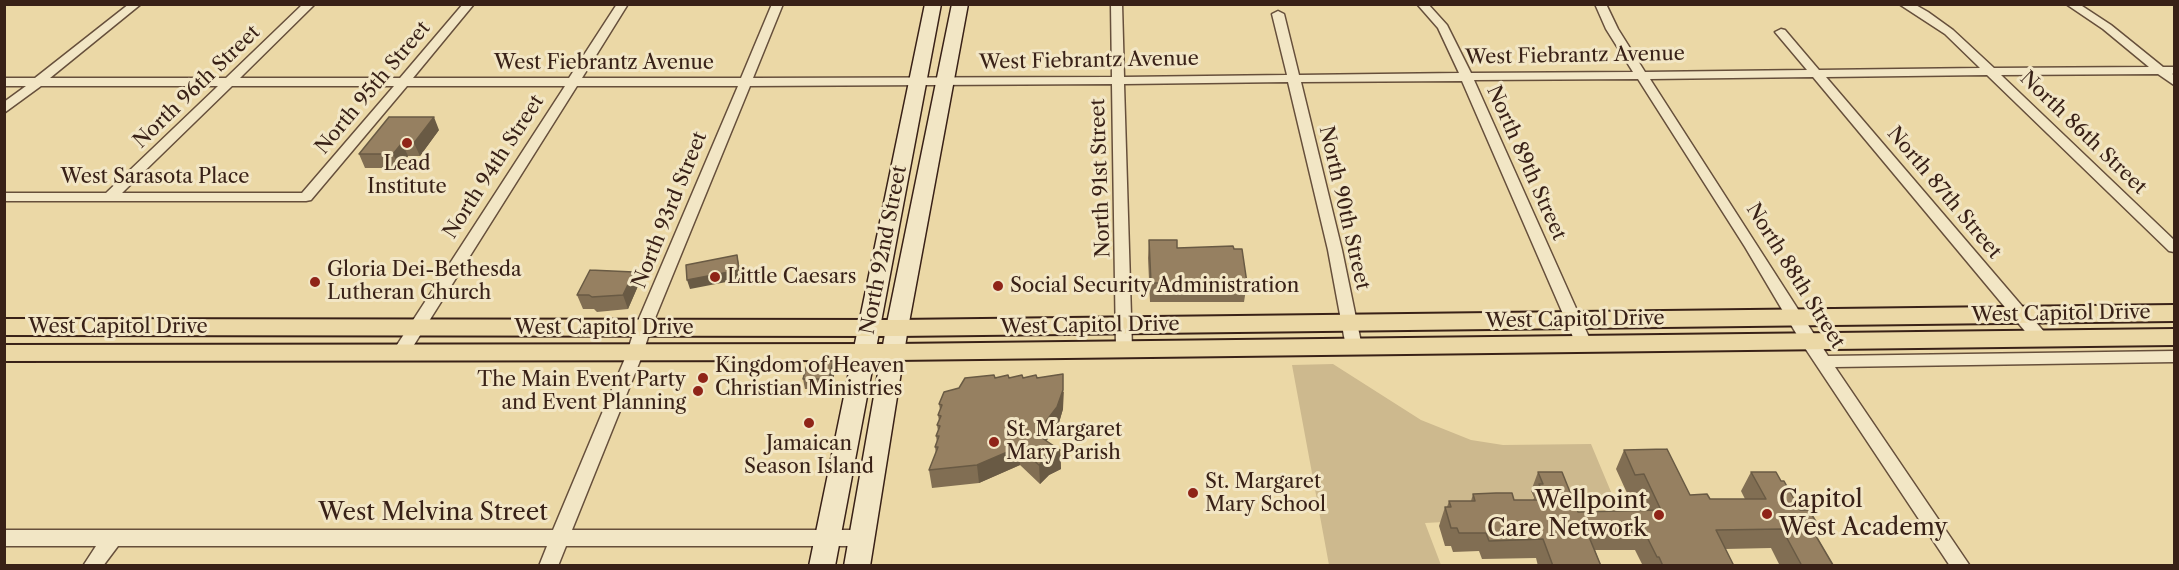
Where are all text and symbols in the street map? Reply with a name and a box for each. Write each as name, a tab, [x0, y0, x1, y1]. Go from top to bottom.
street label: North 95th Street	[311, 17, 435, 159]
street label: North 96th Street	[129, 20, 265, 154]
street label: West Fiebrantz Avenue	[1465, 42, 1685, 70]
street label: West Fiebrantz Avenue	[979, 47, 1199, 75]
street label: West Fiebrantz Avenue	[494, 51, 714, 75]
street label: North 86th Street	[2015, 66, 2151, 200]
street label: North 89th Street	[1481, 82, 1571, 244]
street label: North 94th Street	[439, 91, 549, 243]
street label: North 91st Street	[1086, 98, 1116, 258]
street label: North 87th Street	[1882, 122, 2006, 264]
street label: North 90th Street	[1313, 124, 1375, 292]
street label: North 93rd Street	[628, 128, 712, 292]
marker: Lead Institute	[400, 136, 414, 150]
place label: Lead Institute	[367, 152, 447, 199]
street label: North 92nd Street	[856, 164, 912, 336]
street label: West Sarasota Place	[60, 165, 250, 189]
street label: North 88th Street	[1741, 199, 1849, 353]
place label: Gloria Dei-Bethesda Lutheran Church	[327, 258, 522, 305]
place label: Little Caesars	[727, 265, 856, 289]
marker: Little Caesars	[708, 270, 722, 284]
place label: Social Security Administration	[1010, 274, 1299, 298]
marker: Gloria Dei-Bethesda Lutheran Church	[308, 275, 322, 289]
marker: Social Security Administration	[991, 279, 1005, 293]
street label: West Capitol Drive	[1971, 300, 2151, 328]
street label: West Capitol Drive	[1485, 306, 1665, 334]
street label: West Capitol Drive	[1000, 312, 1180, 340]
street label: West Capitol Drive	[28, 315, 208, 339]
street label: West Capitol Drive	[514, 316, 694, 340]
place label: Kingdom of Heaven Christian Ministries	[715, 354, 905, 401]
place label: The Main Event Party and Event Planning	[477, 368, 686, 415]
marker: Kingdom of Heaven Christian Ministries	[696, 371, 710, 385]
marker: The Main Event Party and Event Planning	[691, 384, 705, 398]
marker: Jamaican Season Island	[802, 416, 816, 430]
place label: St. Margaret Mary Parish	[1006, 418, 1122, 465]
place label: Jamaican Season Island	[744, 432, 874, 479]
marker: St. Margaret Mary Parish	[987, 435, 1001, 449]
place label: St. Margaret Mary School	[1205, 470, 1326, 517]
marker: St. Margaret Mary School	[1186, 486, 1200, 500]
place label: Capitol West Academy	[1779, 486, 1948, 542]
place label: Wellpoint Care Network	[1487, 487, 1647, 543]
street label: West Melvina Street	[318, 499, 548, 527]
marker: Capitol West Academy	[1760, 507, 1774, 521]
marker: Wellpoint Care Network	[1652, 508, 1666, 522]

